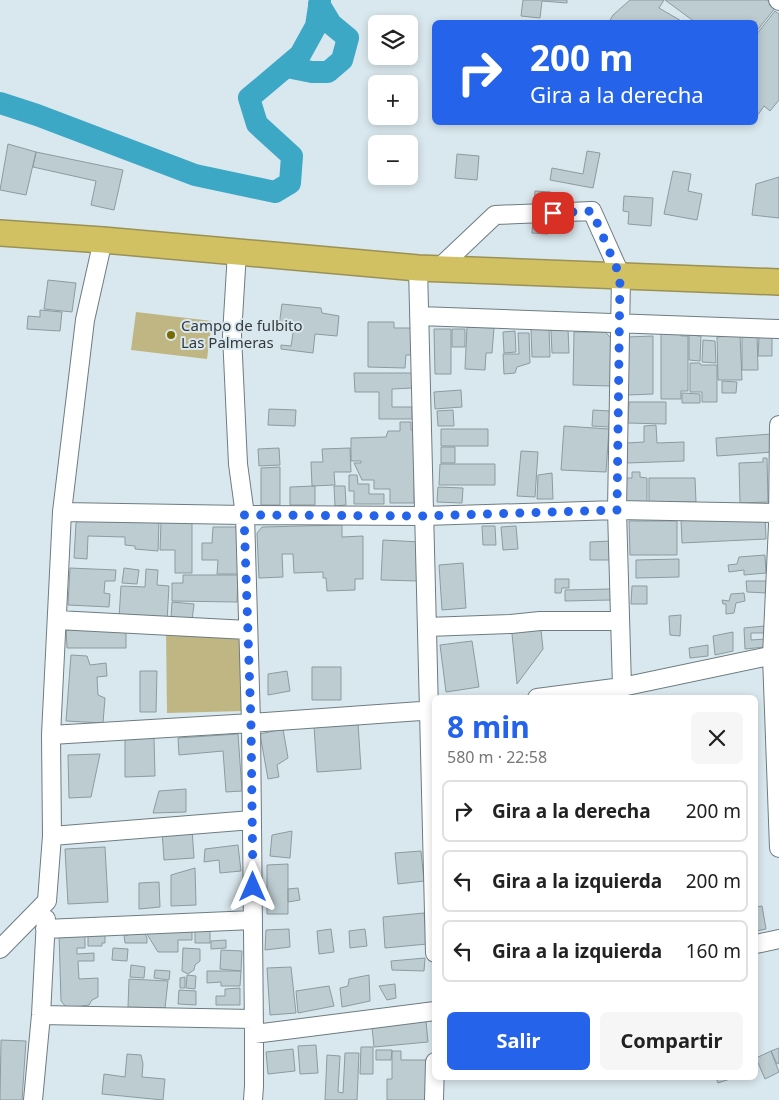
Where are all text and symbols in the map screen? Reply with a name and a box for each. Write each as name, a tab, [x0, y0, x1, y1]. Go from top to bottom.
map controls	[368, 15, 418, 185]
button: layers	[368, 15, 418, 65]
text: 200 m	[530, 34, 633, 81]
icon: right	[447, 40, 512, 105]
button: +	[368, 75, 418, 125]
text: Gira a la derecha	[530, 79, 704, 109]
button: −	[368, 135, 418, 185]
pin	[532, 192, 574, 234]
icon: arrive	[539, 199, 567, 227]
place label: Campo de fulbito Las Palmeras	[181, 315, 303, 352]
marker: Campo de fulbito Las Palmeras	[165, 329, 177, 341]
text: 8 min	[447, 706, 530, 747]
button: close	[691, 712, 743, 764]
text: 580 m · 22:58	[447, 746, 547, 768]
icon: right	[449, 797, 477, 825]
text: Gira a la derecha	[492, 798, 651, 824]
text: 200 m	[686, 798, 741, 824]
position arrow	[226, 860, 278, 912]
icon: left	[449, 867, 477, 895]
text: Gira a la izquierda	[492, 868, 662, 894]
text: 200 m	[686, 868, 741, 894]
icon: left	[449, 937, 477, 965]
text: Gira a la izquierda	[492, 938, 662, 964]
text: 160 m	[686, 938, 741, 964]
button: Salir	[447, 1012, 590, 1070]
button: Compartir	[600, 1012, 743, 1070]

